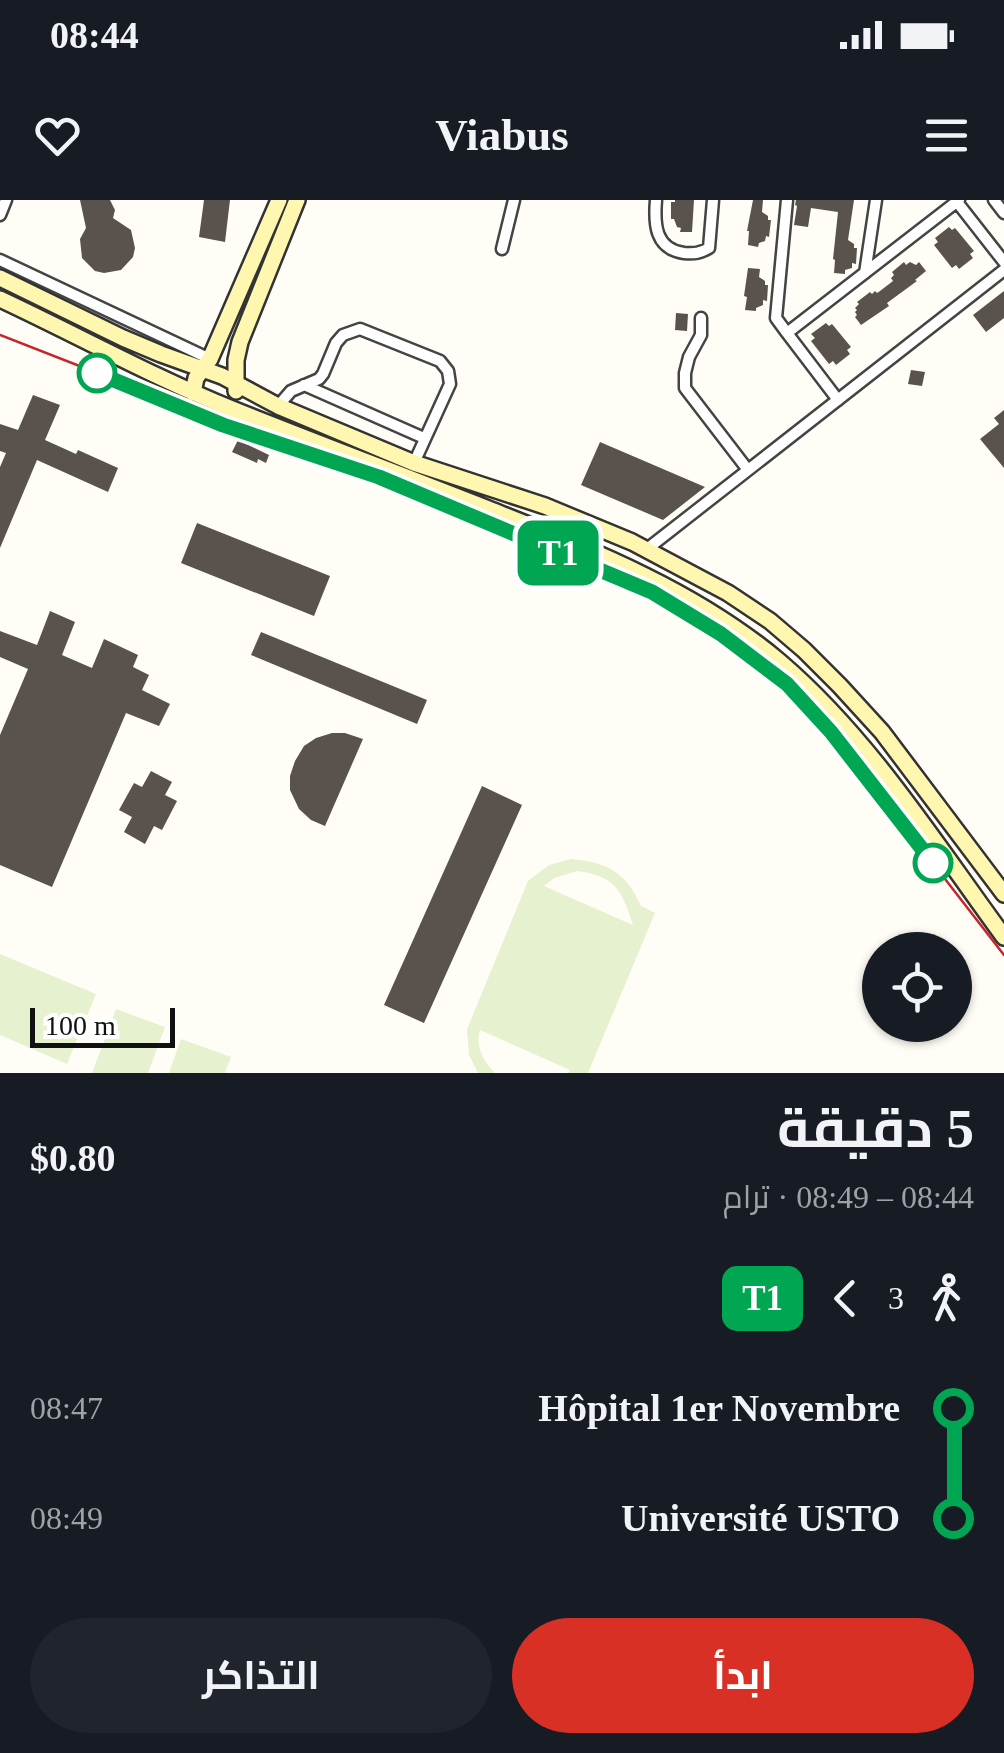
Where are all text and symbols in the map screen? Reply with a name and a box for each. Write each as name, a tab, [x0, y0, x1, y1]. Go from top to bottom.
text: 08:44	[50, 14, 139, 56]
icon: heart	[30, 108, 85, 163]
icon: menu	[919, 108, 974, 163]
text: Viabus	[435, 110, 569, 160]
unlabelled marker	[78, 354, 116, 392]
line badge: T1	[513, 520, 603, 586]
text: T1	[538, 534, 578, 573]
unlabelled marker	[914, 844, 952, 882]
map controls	[862, 932, 972, 1042]
button: locate	[862, 932, 972, 1042]
scale bar	[30, 1003, 175, 1048]
text: 100 m	[45, 1010, 116, 1041]
text: 5 دقيقة	[777, 1098, 974, 1159]
text: $0.80	[30, 1137, 116, 1179]
text: 08:44 – 08:49 · ترام	[723, 1179, 974, 1215]
icon: back	[818, 1271, 873, 1326]
icon: walk	[919, 1271, 974, 1326]
text: T1	[742, 1279, 783, 1318]
text: 3	[888, 1280, 904, 1316]
text: Hôpital 1er Novembre	[538, 1387, 900, 1429]
text: 08:47	[30, 1390, 103, 1426]
text: Université USTO	[621, 1497, 900, 1539]
text: 08:49	[30, 1500, 103, 1536]
button: التذاكر	[30, 1618, 492, 1733]
button: ابدأ	[512, 1618, 974, 1733]

